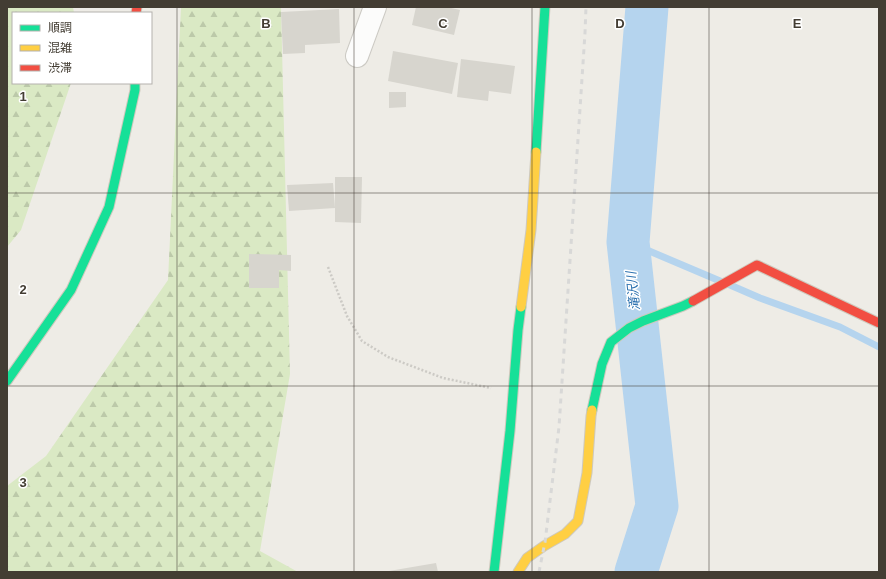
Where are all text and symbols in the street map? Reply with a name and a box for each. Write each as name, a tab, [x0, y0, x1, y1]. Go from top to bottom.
legend	[12, 12, 152, 84]
text: B	[261, 16, 271, 31]
text: C	[438, 16, 448, 31]
text: D	[615, 16, 625, 31]
text: E	[793, 16, 802, 31]
text: 順調	[48, 21, 72, 35]
text: 混雑	[48, 41, 72, 55]
text: 渋滞	[48, 61, 72, 75]
text: 1	[19, 89, 27, 104]
water label: 滝沢川	[623, 269, 642, 311]
text: 2	[19, 282, 27, 297]
text: 3	[19, 475, 27, 490]

